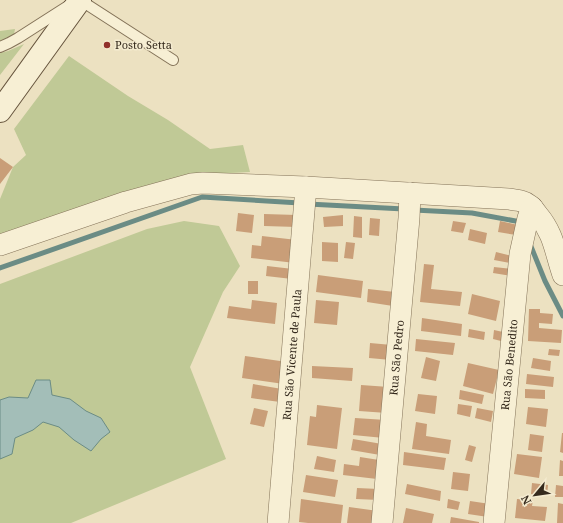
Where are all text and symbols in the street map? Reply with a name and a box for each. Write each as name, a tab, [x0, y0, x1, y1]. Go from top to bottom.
place label: Posto Setta	[115, 37, 172, 52]
marker: Posto Setta	[102, 40, 112, 50]
street label: Rua São Vicente de Paula	[279, 288, 304, 421]
street label: Rua São Pedro	[385, 319, 407, 396]
street label: Rua São Benedito	[497, 319, 521, 411]
north arrow	[515, 475, 555, 515]
text: N	[517, 492, 534, 508]

